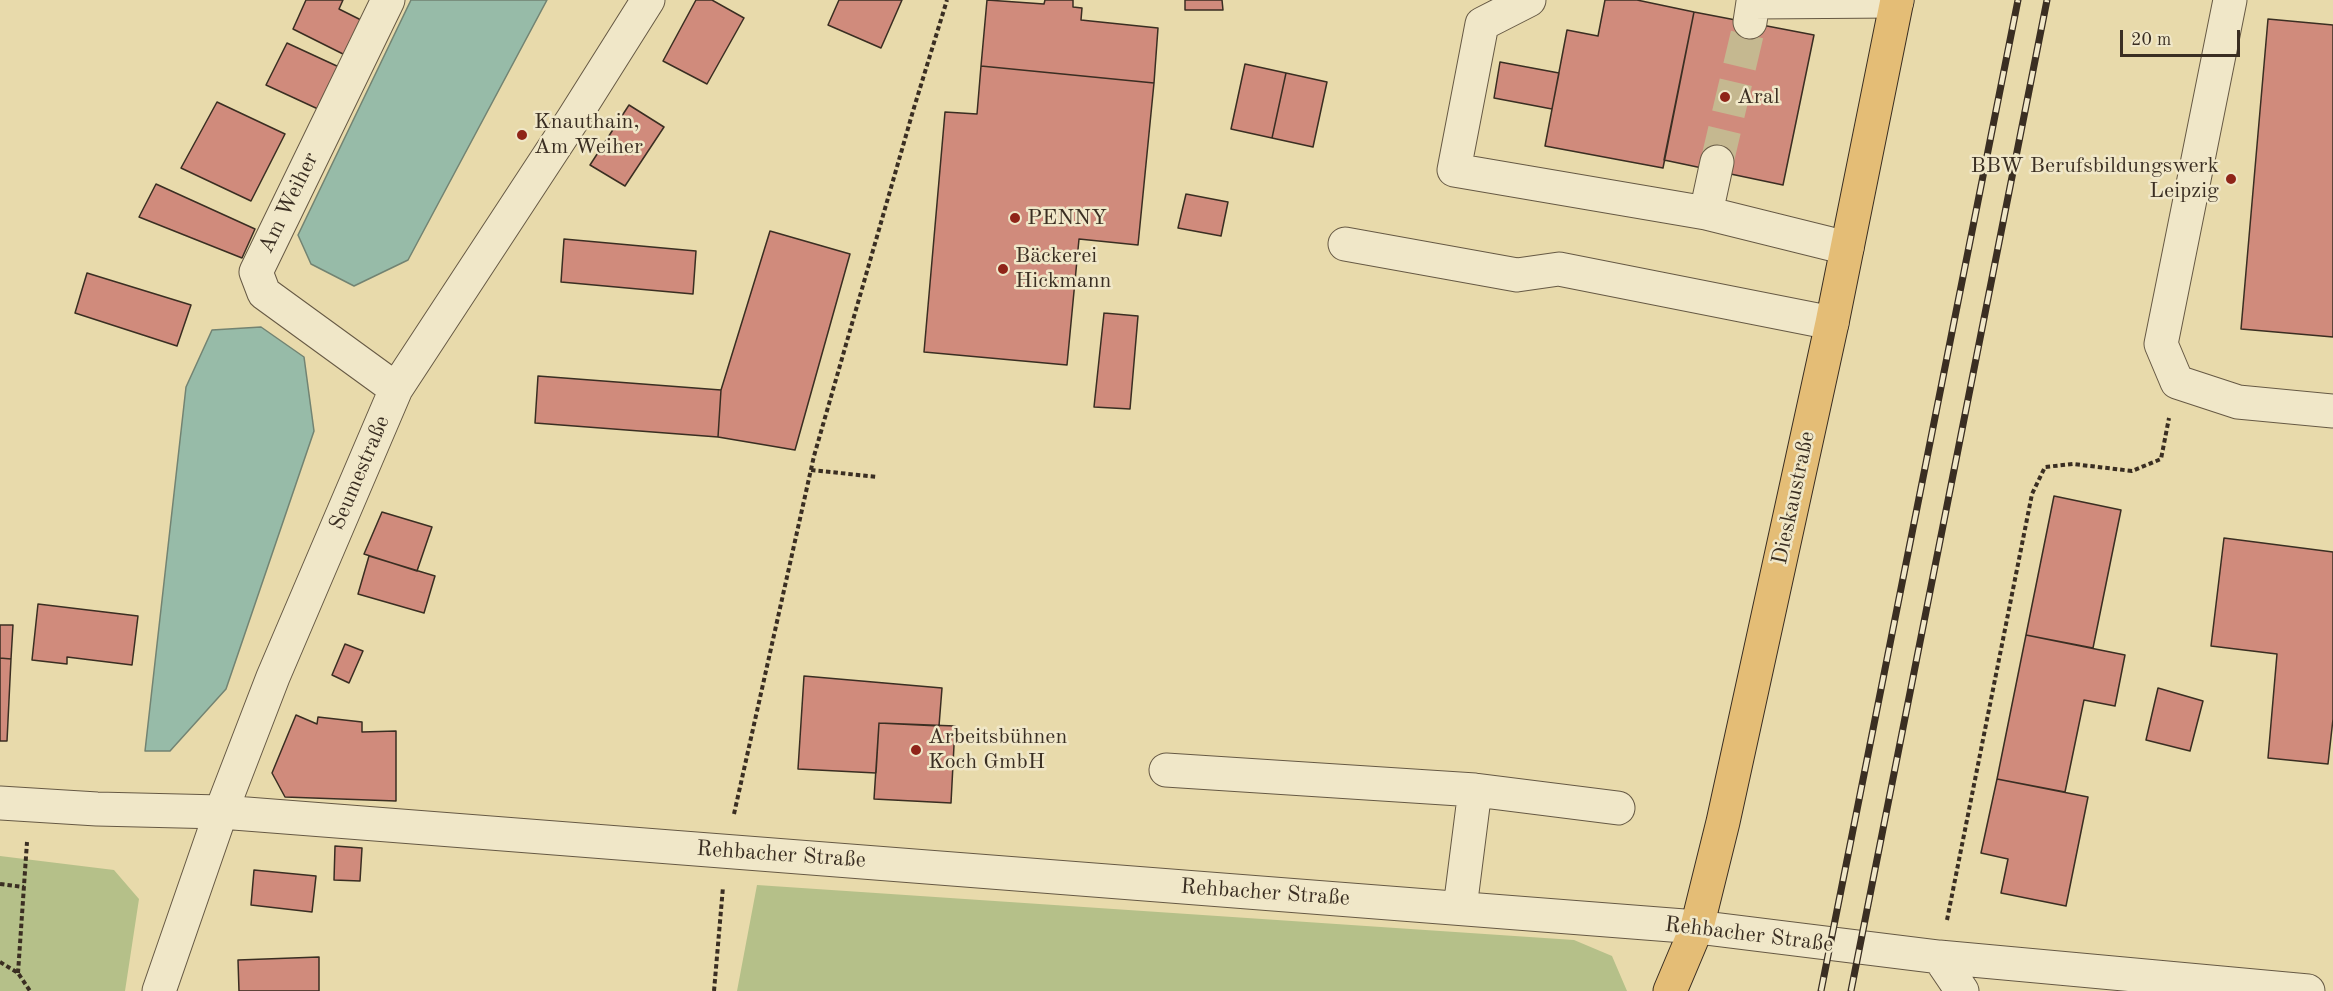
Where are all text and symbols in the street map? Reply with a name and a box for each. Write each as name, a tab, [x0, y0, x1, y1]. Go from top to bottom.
scale bar	[2123, 18, 2243, 56]
text: 20 m	[2131, 31, 2171, 49]
place label: Aral	[1737, 84, 1780, 110]
marker: Aral	[1718, 90, 1732, 104]
place label: Knauthain, Am Weiher	[534, 109, 643, 160]
marker: Knauthain, Am Weiher	[515, 128, 529, 142]
street label: Am Weiher	[253, 148, 325, 258]
place label: BBW Berufsbildungswerk Leipzig	[1971, 153, 2219, 204]
marker: BBW Berufsbildungswerk Leipzig	[2224, 172, 2238, 186]
place label: PENNY	[1027, 205, 1107, 231]
marker: PENNY	[1008, 211, 1022, 225]
place label: Bäckerei Hickmann	[1015, 243, 1111, 294]
marker: Bäckerei Hickmann	[996, 262, 1010, 276]
street label: Seumestraße	[324, 412, 396, 534]
street label: Dieskaustraße	[1767, 429, 1821, 567]
place label: Arbeitsbühnen Koch GmbH	[928, 724, 1067, 776]
marker: Arbeitsbühnen Koch GmbH	[909, 743, 923, 757]
street label: Rehbacher Straße	[695, 836, 867, 874]
street label: Rehbacher Straße	[1179, 874, 1351, 912]
street label: Rehbacher Straße	[1663, 912, 1835, 958]

